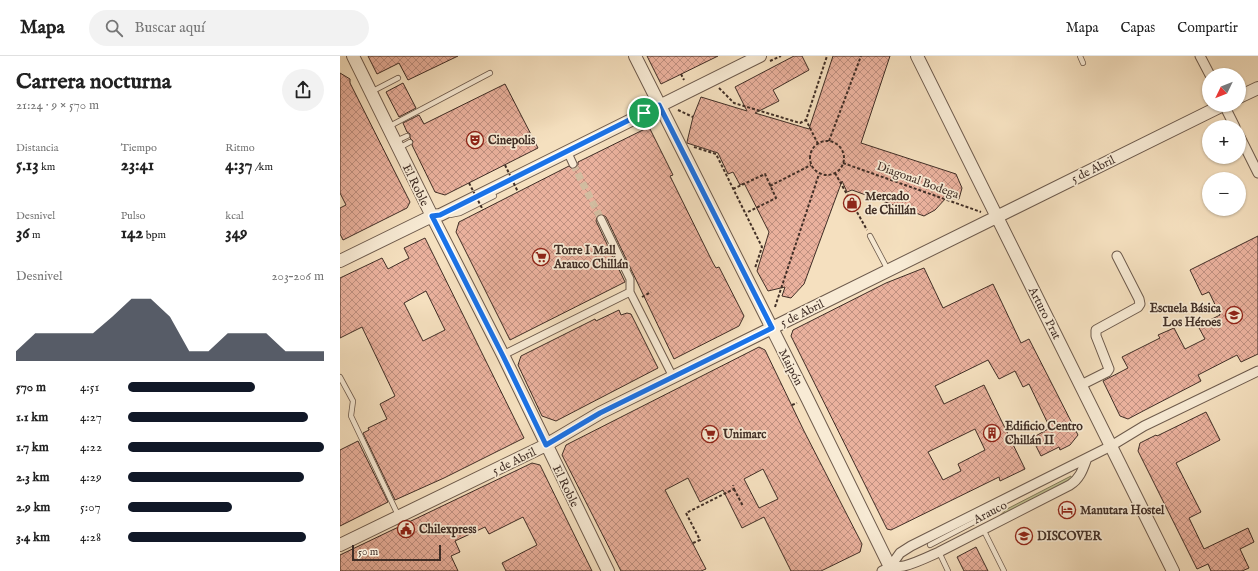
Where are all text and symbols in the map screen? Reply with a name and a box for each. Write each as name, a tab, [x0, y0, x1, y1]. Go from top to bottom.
search box	[89, 10, 369, 46]
text: Mapa	[20, 16, 65, 40]
icon: search	[103, 17, 125, 39]
text: Buscar aquí	[135, 18, 205, 37]
text: Mapa	[1066, 19, 1099, 37]
text: Capas	[1121, 19, 1155, 37]
text: Compartir	[1177, 19, 1238, 37]
text: Carrera nocturna	[16, 68, 171, 96]
north arrow	[1202, 68, 1246, 112]
map controls	[1202, 68, 1246, 216]
button: share	[282, 69, 324, 111]
pin	[627, 96, 661, 130]
text: 21:24 · 9 × 570 m	[16, 97, 99, 114]
icon: arrive	[633, 102, 655, 124]
button: +	[1202, 120, 1246, 164]
theatre icon: Cinepolis	[465, 130, 485, 150]
place label: Cinepolis	[488, 133, 536, 149]
text: Distancia	[16, 141, 58, 155]
text: Tiempo	[121, 141, 157, 155]
text: Ritmo	[225, 141, 255, 155]
street label: 5 de Abril	[1069, 152, 1118, 186]
text: 5.13	[16, 155, 39, 176]
text: 23:41	[121, 155, 154, 176]
text: 4:37	[225, 155, 252, 176]
street label: Diagonal Bodega	[875, 159, 962, 203]
text: km	[39, 160, 55, 174]
text: /km	[252, 160, 273, 174]
street label: El Roble	[399, 162, 432, 209]
button: −	[1202, 172, 1246, 216]
place label: Mercado de Chillán	[865, 189, 916, 218]
shop icon: Mercado de Chillán	[842, 193, 862, 213]
text: Desnivel	[16, 209, 55, 223]
text: Pulso	[121, 209, 146, 223]
text: kcal	[225, 209, 244, 223]
text: 36	[16, 223, 30, 244]
text: 142	[121, 223, 143, 244]
text: 349	[225, 223, 247, 244]
text: m	[30, 228, 40, 242]
text: bpm	[143, 228, 166, 242]
place label: Torre I Mall Arauco Chillán	[553, 243, 629, 272]
supermarket icon: Torre I Mall Arauco Chillán	[531, 247, 551, 267]
text: Desnivel	[16, 268, 63, 285]
text: 203–206 m	[271, 268, 324, 285]
street label: Arturo Prat	[1024, 284, 1064, 342]
street label: 5 de Abril	[778, 296, 827, 330]
place label: Escuela Básica Los Héroes	[1150, 301, 1222, 330]
school or university icon: Escuela Básica Los Héroes	[1224, 305, 1244, 325]
street label: Maipón	[774, 346, 806, 389]
text: 570 m	[16, 379, 46, 396]
text: 4:51	[80, 379, 99, 396]
text: 1.1 km	[16, 409, 48, 426]
text: 4:27	[80, 409, 102, 426]
place label: Edificio Centro Chillán II	[1005, 419, 1083, 448]
building icon: Edificio Centro Chillán II	[982, 423, 1002, 443]
supermarket icon: Unimarc	[700, 424, 720, 444]
place label: Unimarc	[722, 427, 767, 442]
text: 1.7 km	[16, 439, 49, 456]
text: 4:22	[80, 439, 102, 456]
street label: 5 de Abril	[490, 444, 539, 478]
street label: El Roble	[549, 463, 582, 510]
text: 2.3 km	[16, 469, 50, 486]
text: 4:29	[80, 469, 102, 486]
street label: Arauco	[970, 497, 1010, 528]
text: 2.9 km	[16, 499, 50, 516]
text: 5:07	[80, 499, 101, 516]
hotel icon: Manutara Hostel	[1057, 500, 1077, 520]
place label: Manutara Hostel	[1080, 503, 1165, 518]
public building icon: Chilexpress	[396, 519, 416, 539]
place label: Chilexpress	[419, 522, 477, 538]
school or university icon: DISCOVER	[1014, 526, 1034, 546]
text: 3.4 km	[16, 529, 50, 546]
text: 4:28	[80, 529, 101, 546]
place label: DISCOVER	[1037, 529, 1102, 544]
scale bar	[352, 543, 441, 562]
text: 50 m	[358, 545, 378, 559]

